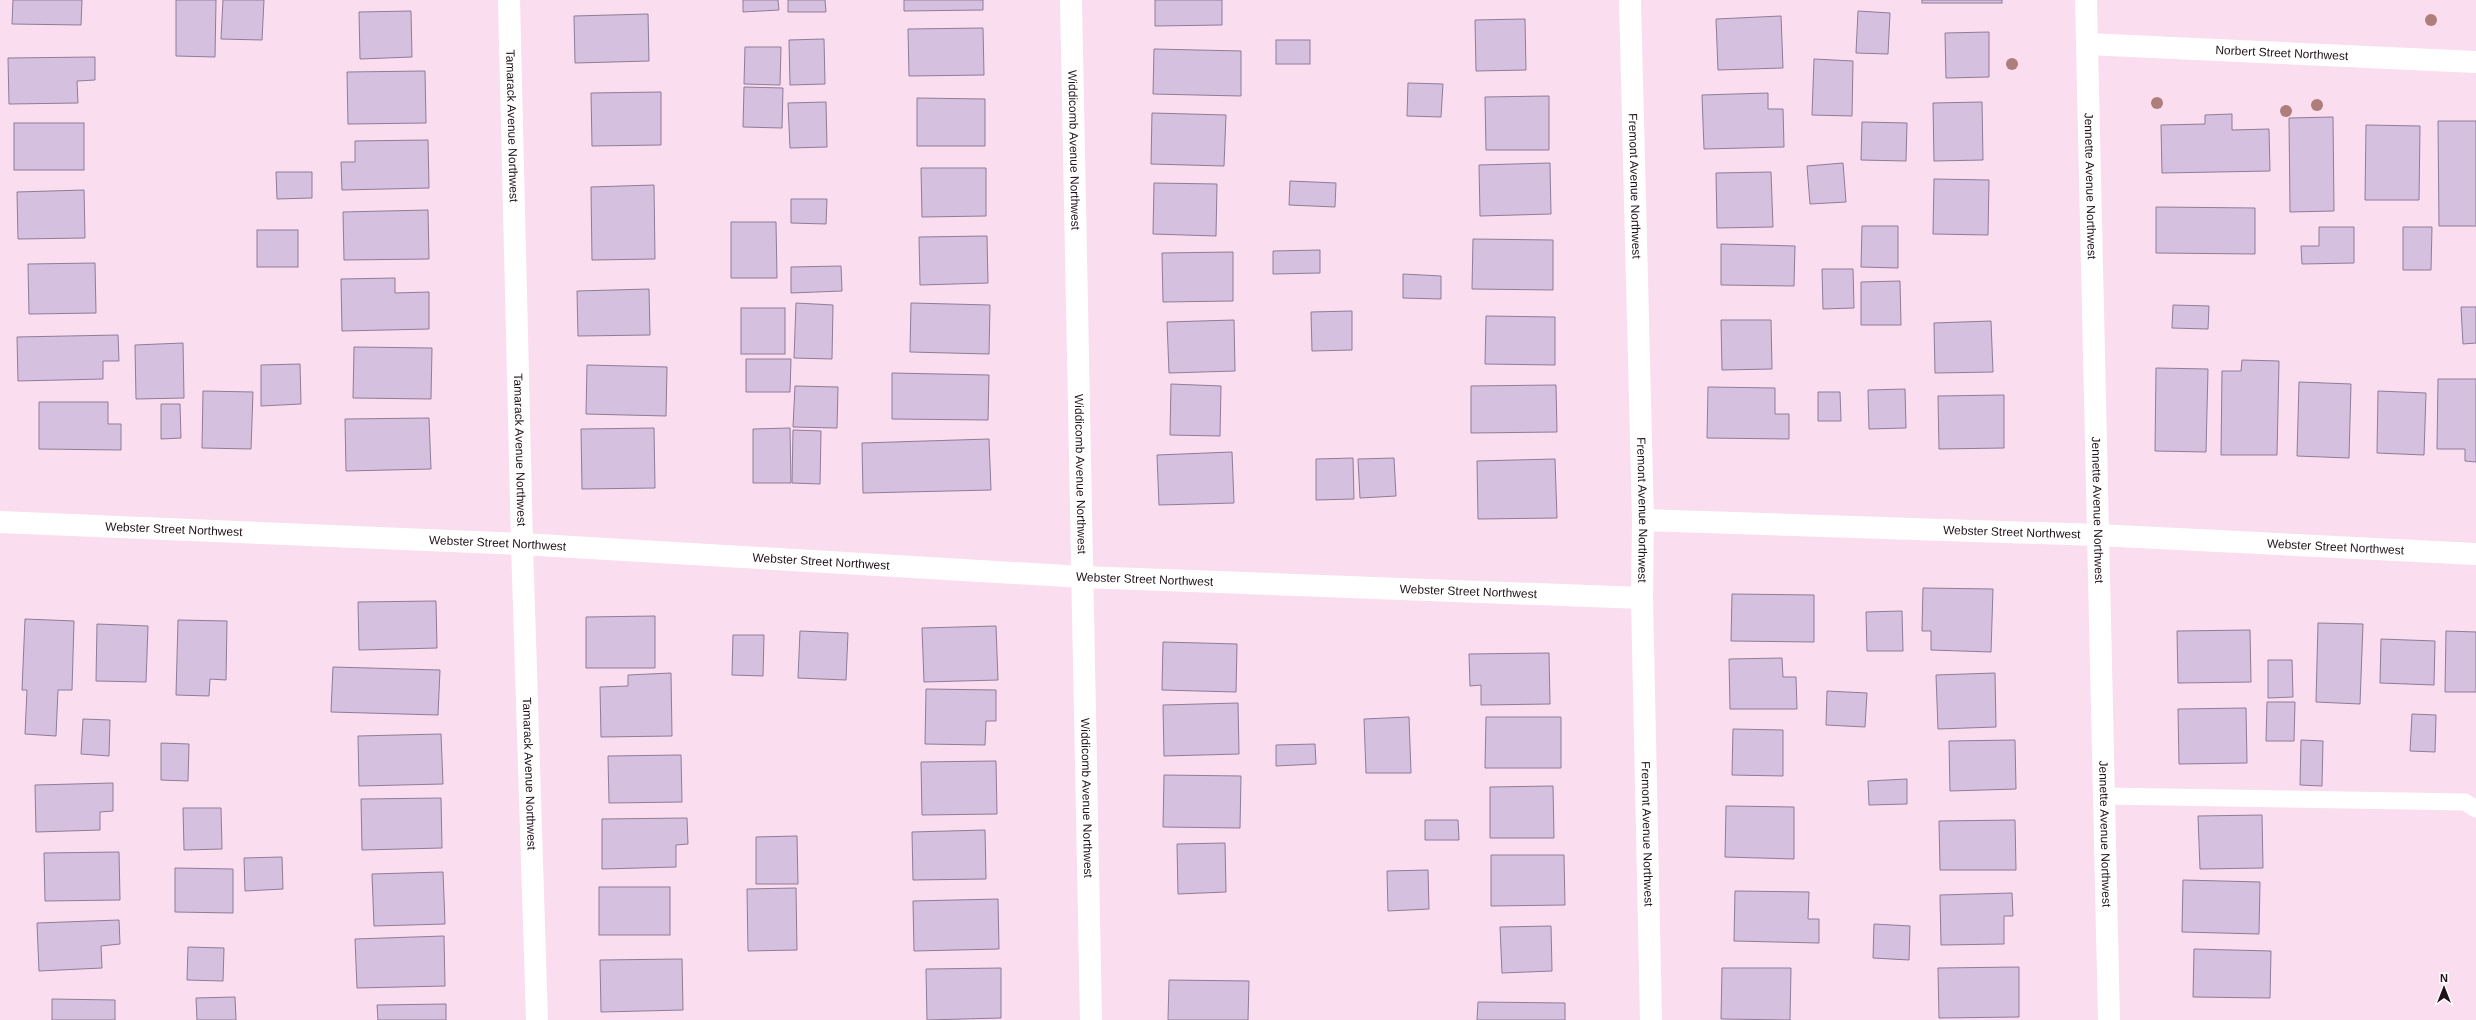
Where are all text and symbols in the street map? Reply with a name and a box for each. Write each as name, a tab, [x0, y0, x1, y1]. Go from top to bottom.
street label: Norbert Street Northwest	[2215, 43, 2349, 63]
street label: Tamarack Avenue Northwest	[503, 49, 521, 203]
street label: Widdicomb Avenue Northwest	[1065, 70, 1083, 231]
street label: Jennette Avenue Northwest	[2082, 112, 2099, 260]
street label: Fremont Avenue Northwest	[1626, 113, 1643, 259]
street label: Tamarack Avenue Northwest	[511, 373, 529, 527]
street label: Widdicomb Avenue Northwest	[1072, 394, 1089, 555]
street label: Jennette Avenue Northwest	[2089, 436, 2106, 584]
street label: Fremont Avenue Northwest	[1634, 437, 1650, 583]
street label: Webster Street Northwest	[105, 519, 243, 539]
street label: Webster Street Northwest	[1943, 523, 2081, 541]
street label: Webster Street Northwest	[429, 533, 567, 554]
street label: Webster Street Northwest	[2267, 536, 2405, 557]
street label: Webster Street Northwest	[752, 551, 891, 573]
street label: Webster Street Northwest	[1075, 570, 1214, 589]
street label: Webster Street Northwest	[1399, 582, 1538, 601]
street label: Tamarack Avenue Northwest	[520, 697, 539, 851]
street label: Widdicomb Avenue Northwest	[1078, 718, 1095, 879]
street label: Jennette Avenue Northwest	[2096, 760, 2113, 908]
street label: Fremont Avenue Northwest	[1638, 761, 1656, 907]
north arrow	[2424, 968, 2464, 1008]
text: N	[2440, 972, 2448, 984]

